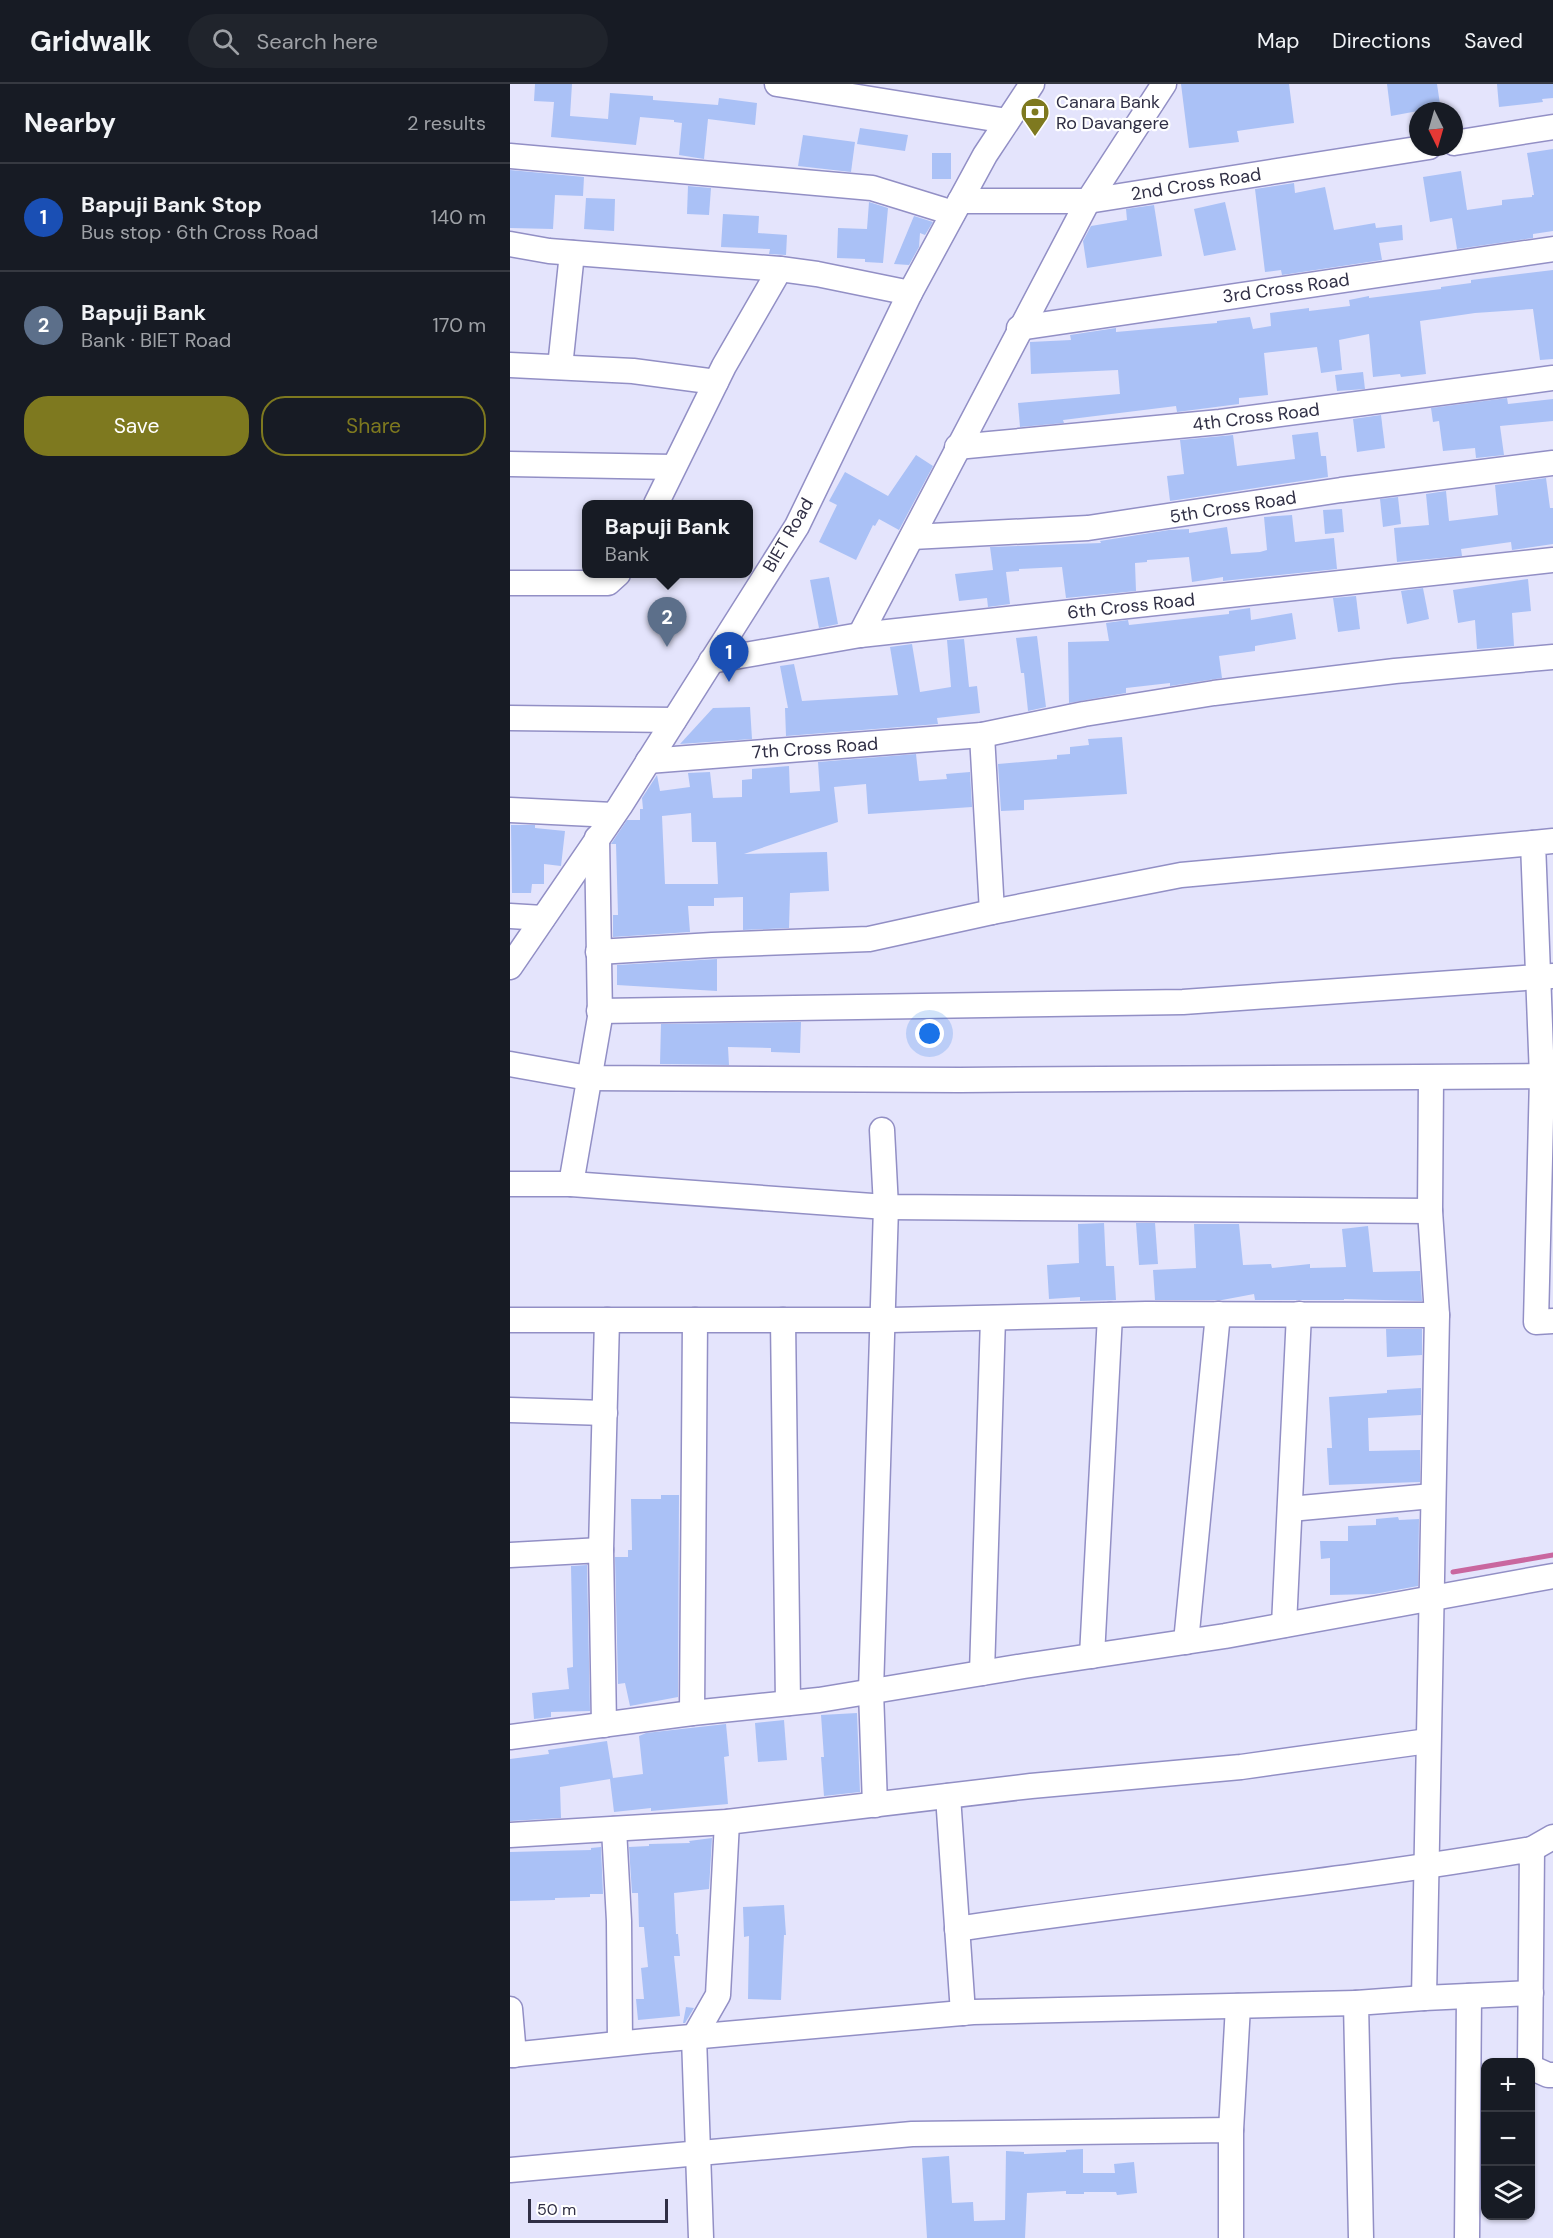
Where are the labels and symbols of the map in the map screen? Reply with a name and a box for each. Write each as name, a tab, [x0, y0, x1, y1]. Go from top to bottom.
place label: Canara Bank Ro Davangere	[1056, 90, 1169, 135]
bank icon: Canara Bank Ro Davangere	[1019, 96, 1051, 138]
north arrow	[1409, 102, 1463, 156]
street label: 2nd Cross Road	[1129, 162, 1263, 206]
street label: 3rd Cross Road	[1221, 267, 1351, 309]
street label: 4th Cross Road	[1191, 397, 1321, 437]
street label: 5th Cross Road	[1168, 485, 1298, 529]
street label: BIET Road	[757, 493, 819, 577]
street label: 6th Cross Road	[1066, 587, 1196, 625]
pin: 2	[648, 598, 686, 647]
pin: 1	[710, 632, 748, 682]
street label: 7th Cross Road	[751, 732, 879, 764]
your location	[915, 1019, 944, 1048]
scale bar	[528, 2196, 668, 2224]

